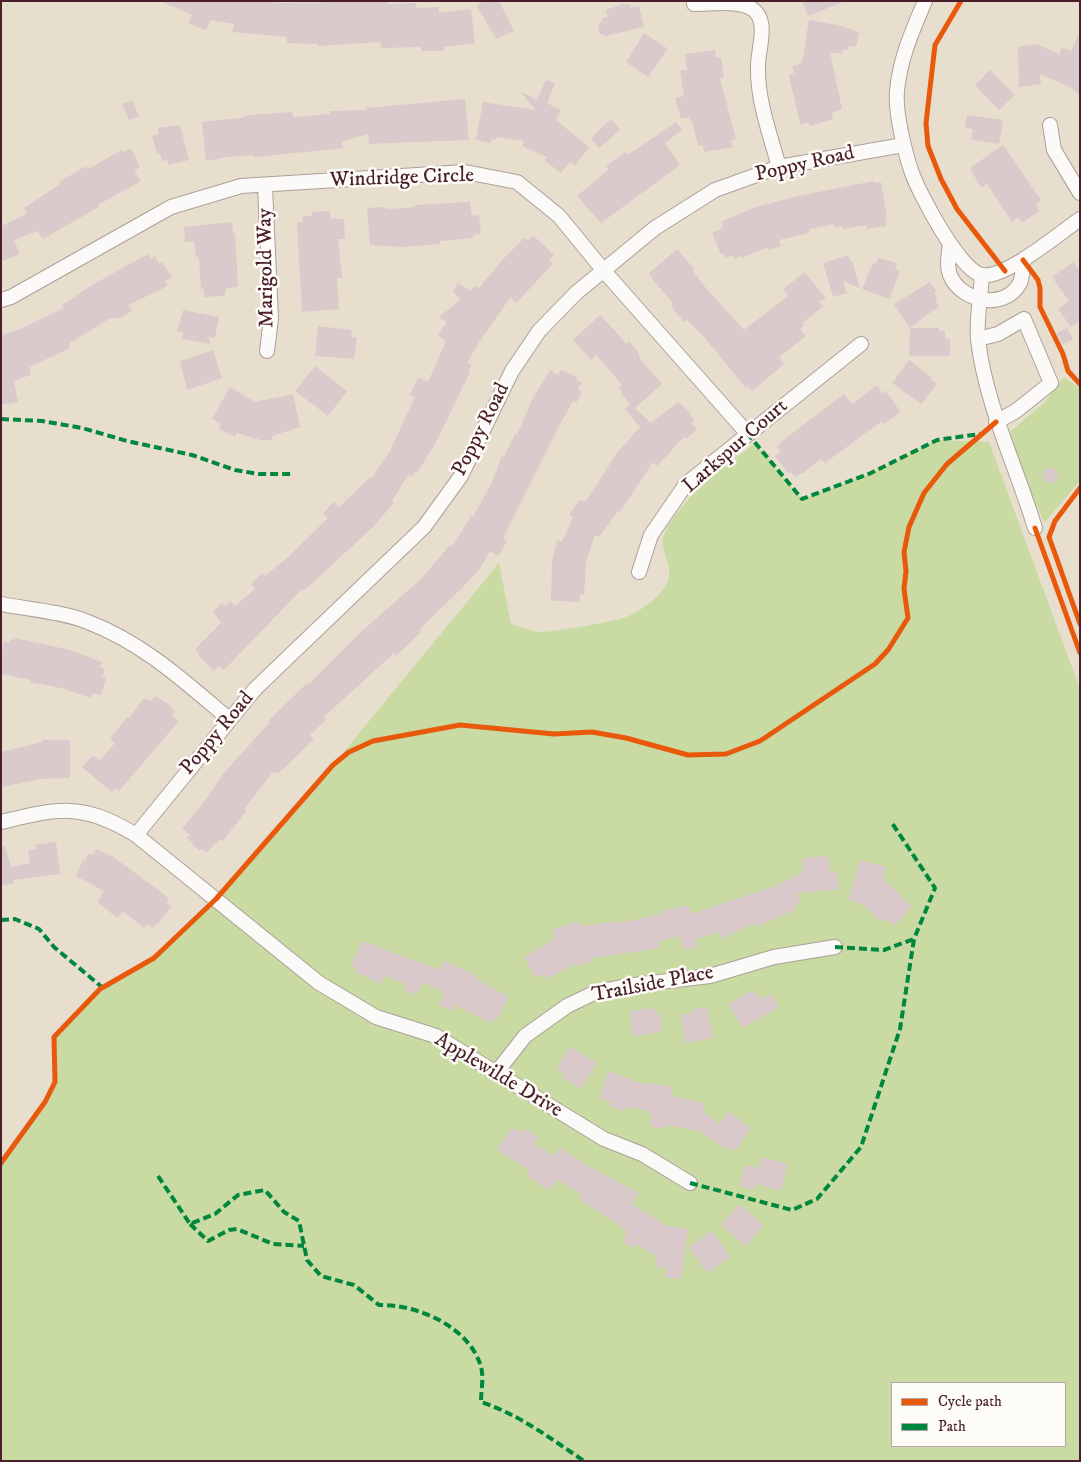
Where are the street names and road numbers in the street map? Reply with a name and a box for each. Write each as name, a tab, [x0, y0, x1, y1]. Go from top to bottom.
street label: Poppy Road	[753, 141, 857, 189]
street label: Windridge Circle	[330, 164, 474, 194]
street label: Marigold Way	[253, 208, 281, 328]
street label: Poppy Road	[448, 379, 516, 481]
street label: Larkspur Court	[678, 395, 794, 499]
street label: Poppy Road	[176, 687, 260, 781]
street label: Trailside Place	[590, 961, 716, 1009]
street label: Applewilde Drive	[429, 1028, 567, 1124]

